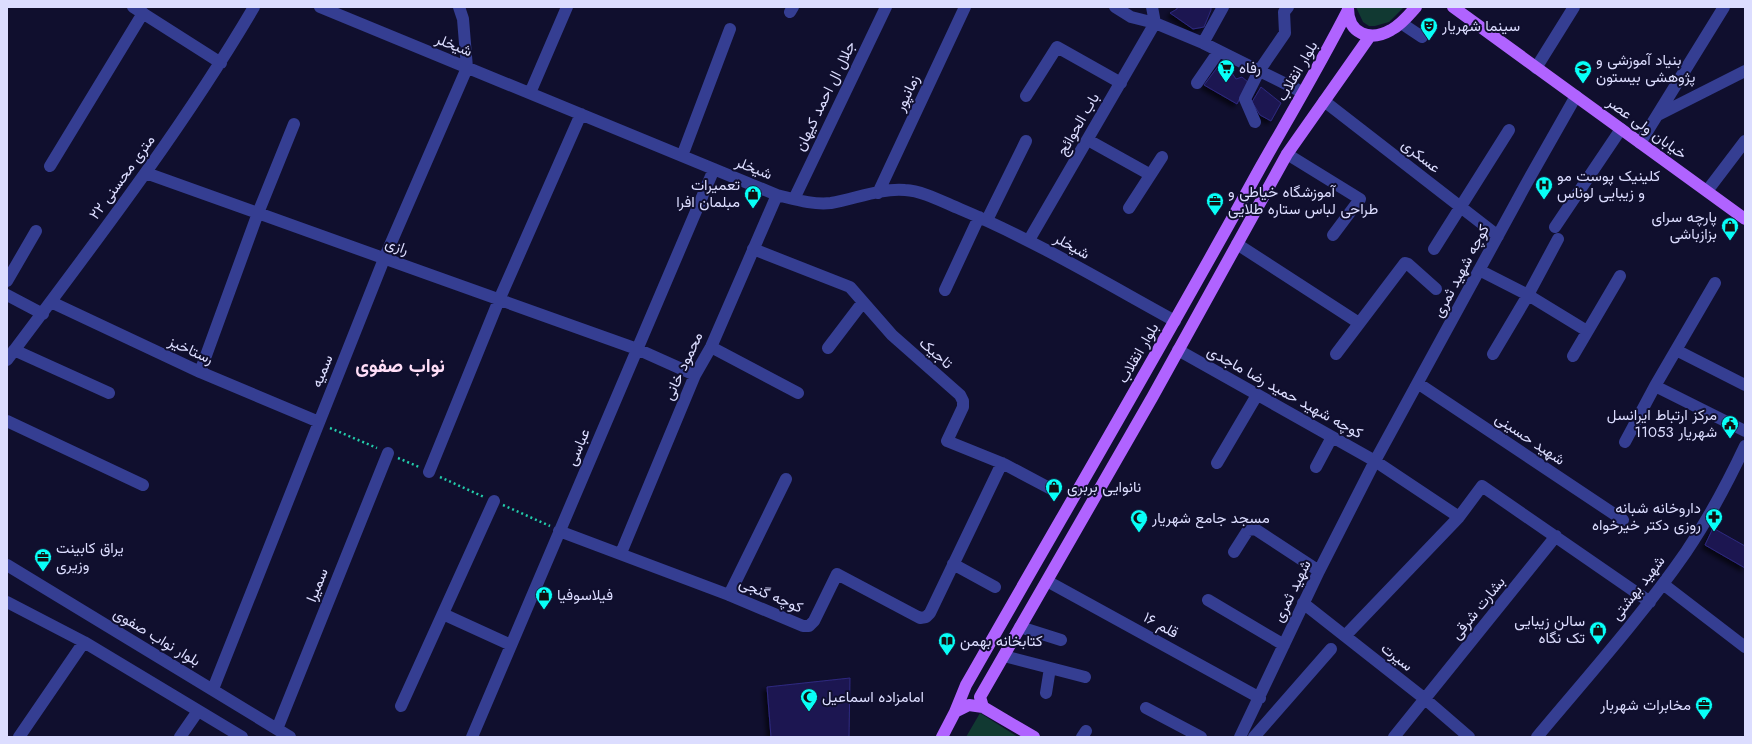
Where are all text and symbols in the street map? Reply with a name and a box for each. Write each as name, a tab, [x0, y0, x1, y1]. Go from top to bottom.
place label: سینما شهریار	[1441, 15, 1520, 37]
theatre icon: سینما شهریار	[1419, 16, 1439, 41]
street label: شیخلر	[431, 27, 476, 62]
street label: جلال ال احمد کیهان	[789, 37, 861, 155]
street label: بلوار انقلاب	[1271, 37, 1323, 105]
place label: بنیاد آموزشی و پژوهشی بیستون	[1596, 49, 1695, 88]
place label: رفاه	[1239, 57, 1261, 79]
supermarket icon: رفاه	[1216, 58, 1236, 83]
school or university icon: بنیاد آموزشی و پژوهشی بیستون	[1573, 59, 1593, 84]
street label: زمانپور	[889, 71, 925, 116]
street label: باب الحوائج	[1051, 89, 1105, 159]
street label: خیابان ولی عصر	[1602, 91, 1692, 165]
street label: ۲۲ متری محسنی	[84, 130, 160, 224]
street label: عسکری	[1397, 134, 1445, 178]
street label: شیخلر	[731, 150, 776, 185]
place label: کلینیک پوست مو و زیبایی لوناس	[1557, 165, 1660, 204]
place label: تعمیرات مبلمان افرا	[676, 174, 740, 213]
hospital icon: کلینیک پوست مو و زیبایی لوناس	[1534, 175, 1554, 200]
place label: آموزشگاه خیاطی و طراحی لباس ستاره طلایی	[1228, 181, 1378, 220]
shop icon: تعمیرات مبلمان افرا	[743, 184, 763, 209]
office icon: آموزشگاه خیاطی و طراحی لباس ستاره طلایی	[1205, 191, 1225, 216]
place label: پارچه سرای بزازباشی	[1651, 206, 1717, 245]
shop icon: پارچه سرای بزازباشی	[1720, 216, 1740, 241]
street label: کوچه شهید ثمری	[1427, 220, 1495, 321]
street label: شیخلر	[1049, 227, 1094, 265]
street label: رازی	[382, 232, 412, 260]
street label: بلوار انقلاب	[1112, 319, 1164, 387]
street label: محمود خانی	[658, 328, 708, 404]
street label: رستاخیز	[164, 330, 217, 370]
street label: تاجیک	[914, 332, 958, 374]
street label: کوچه شهید حمید رضا ماجدی	[1203, 340, 1367, 444]
street label: سمیه	[305, 351, 339, 391]
district label: نواب صفوی	[355, 352, 445, 379]
place label: مرکز ارتباط ایرانسل 11053 شهریار	[1607, 404, 1717, 443]
street label: شهید حسینی	[1491, 407, 1570, 471]
public building icon: مرکز ارتباط ایرانسل 11053 شهریار	[1720, 414, 1740, 439]
street label: عباسی	[560, 425, 596, 469]
place label: نانوایی بربری	[1067, 476, 1141, 498]
shop icon: نانوایی بربری	[1044, 477, 1064, 502]
place label: داروخانه شبانه روزی دکتر خیرخواه	[1592, 497, 1701, 536]
place label: مسجد جامع شهریار	[1151, 507, 1270, 529]
pharmacy icon: داروخانه شبانه روزی دکتر خیرخواه	[1704, 507, 1724, 532]
mosque icon: مسجد جامع شهریار	[1129, 508, 1149, 533]
place label: یراق کابینت وزیری	[56, 537, 124, 576]
office icon: یراق کابینت وزیری	[33, 547, 53, 572]
street label: شهید بهشتی	[1606, 551, 1670, 625]
street label: شهید ثمری	[1267, 556, 1317, 626]
street label: سمیرا	[300, 565, 334, 605]
street label: کوچه گنجی	[736, 572, 807, 618]
street label: بشارت شرقی	[1446, 572, 1510, 644]
place label: فیلاسوفیا	[557, 584, 613, 606]
shop icon: فیلاسوفیا	[534, 585, 554, 610]
street label: بلوار نواب صفوی	[109, 602, 205, 672]
street label: قلم ۱۶	[1139, 606, 1183, 644]
place label: سالن زیبایی تک نگاه	[1514, 610, 1585, 649]
shop icon: سالن زیبایی تک نگاه	[1588, 620, 1608, 645]
place label: کتابخانه بهمن	[960, 630, 1043, 652]
library icon: کتابخانه بهمن	[937, 631, 957, 656]
street label: سیرت	[1376, 637, 1418, 677]
place label: امامزاده اسماعیل	[822, 686, 924, 708]
mosque icon: امامزاده اسماعیل	[799, 687, 819, 712]
place label: مخابرات شهربار	[1599, 694, 1691, 716]
office icon: مخابرات شهربار	[1694, 695, 1714, 720]

